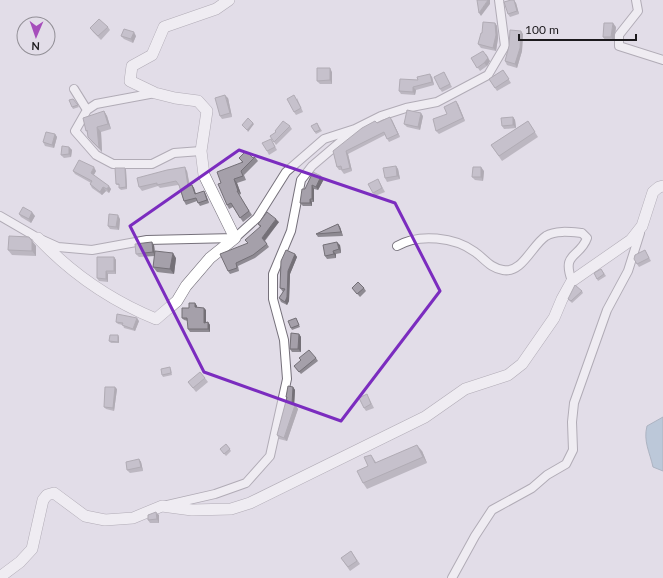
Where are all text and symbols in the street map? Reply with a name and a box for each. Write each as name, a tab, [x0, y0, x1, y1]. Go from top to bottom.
north arrow	[16, 16, 56, 56]
scale bar	[519, 16, 636, 42]
text: 100 m	[525, 22, 559, 37]
text: N	[31, 40, 40, 53]

